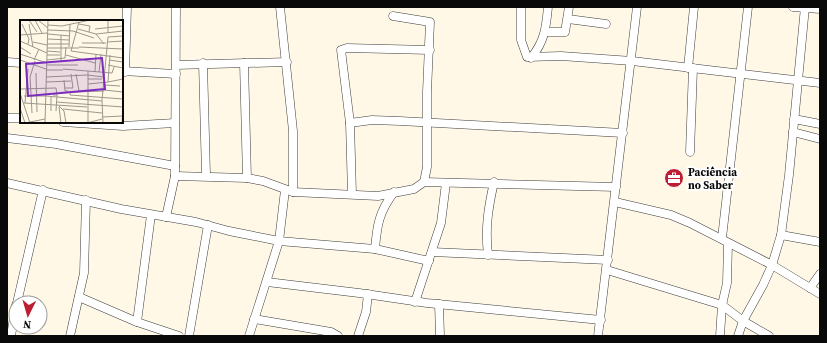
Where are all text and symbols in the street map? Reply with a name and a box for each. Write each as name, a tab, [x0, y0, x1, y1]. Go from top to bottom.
inset map	[20, 20, 123, 123]
place label: Paciência no Saber	[688, 165, 737, 193]
office icon: Paciência no Saber	[663, 167, 685, 189]
north arrow	[8, 295, 48, 335]
text: N	[23, 317, 32, 332]

